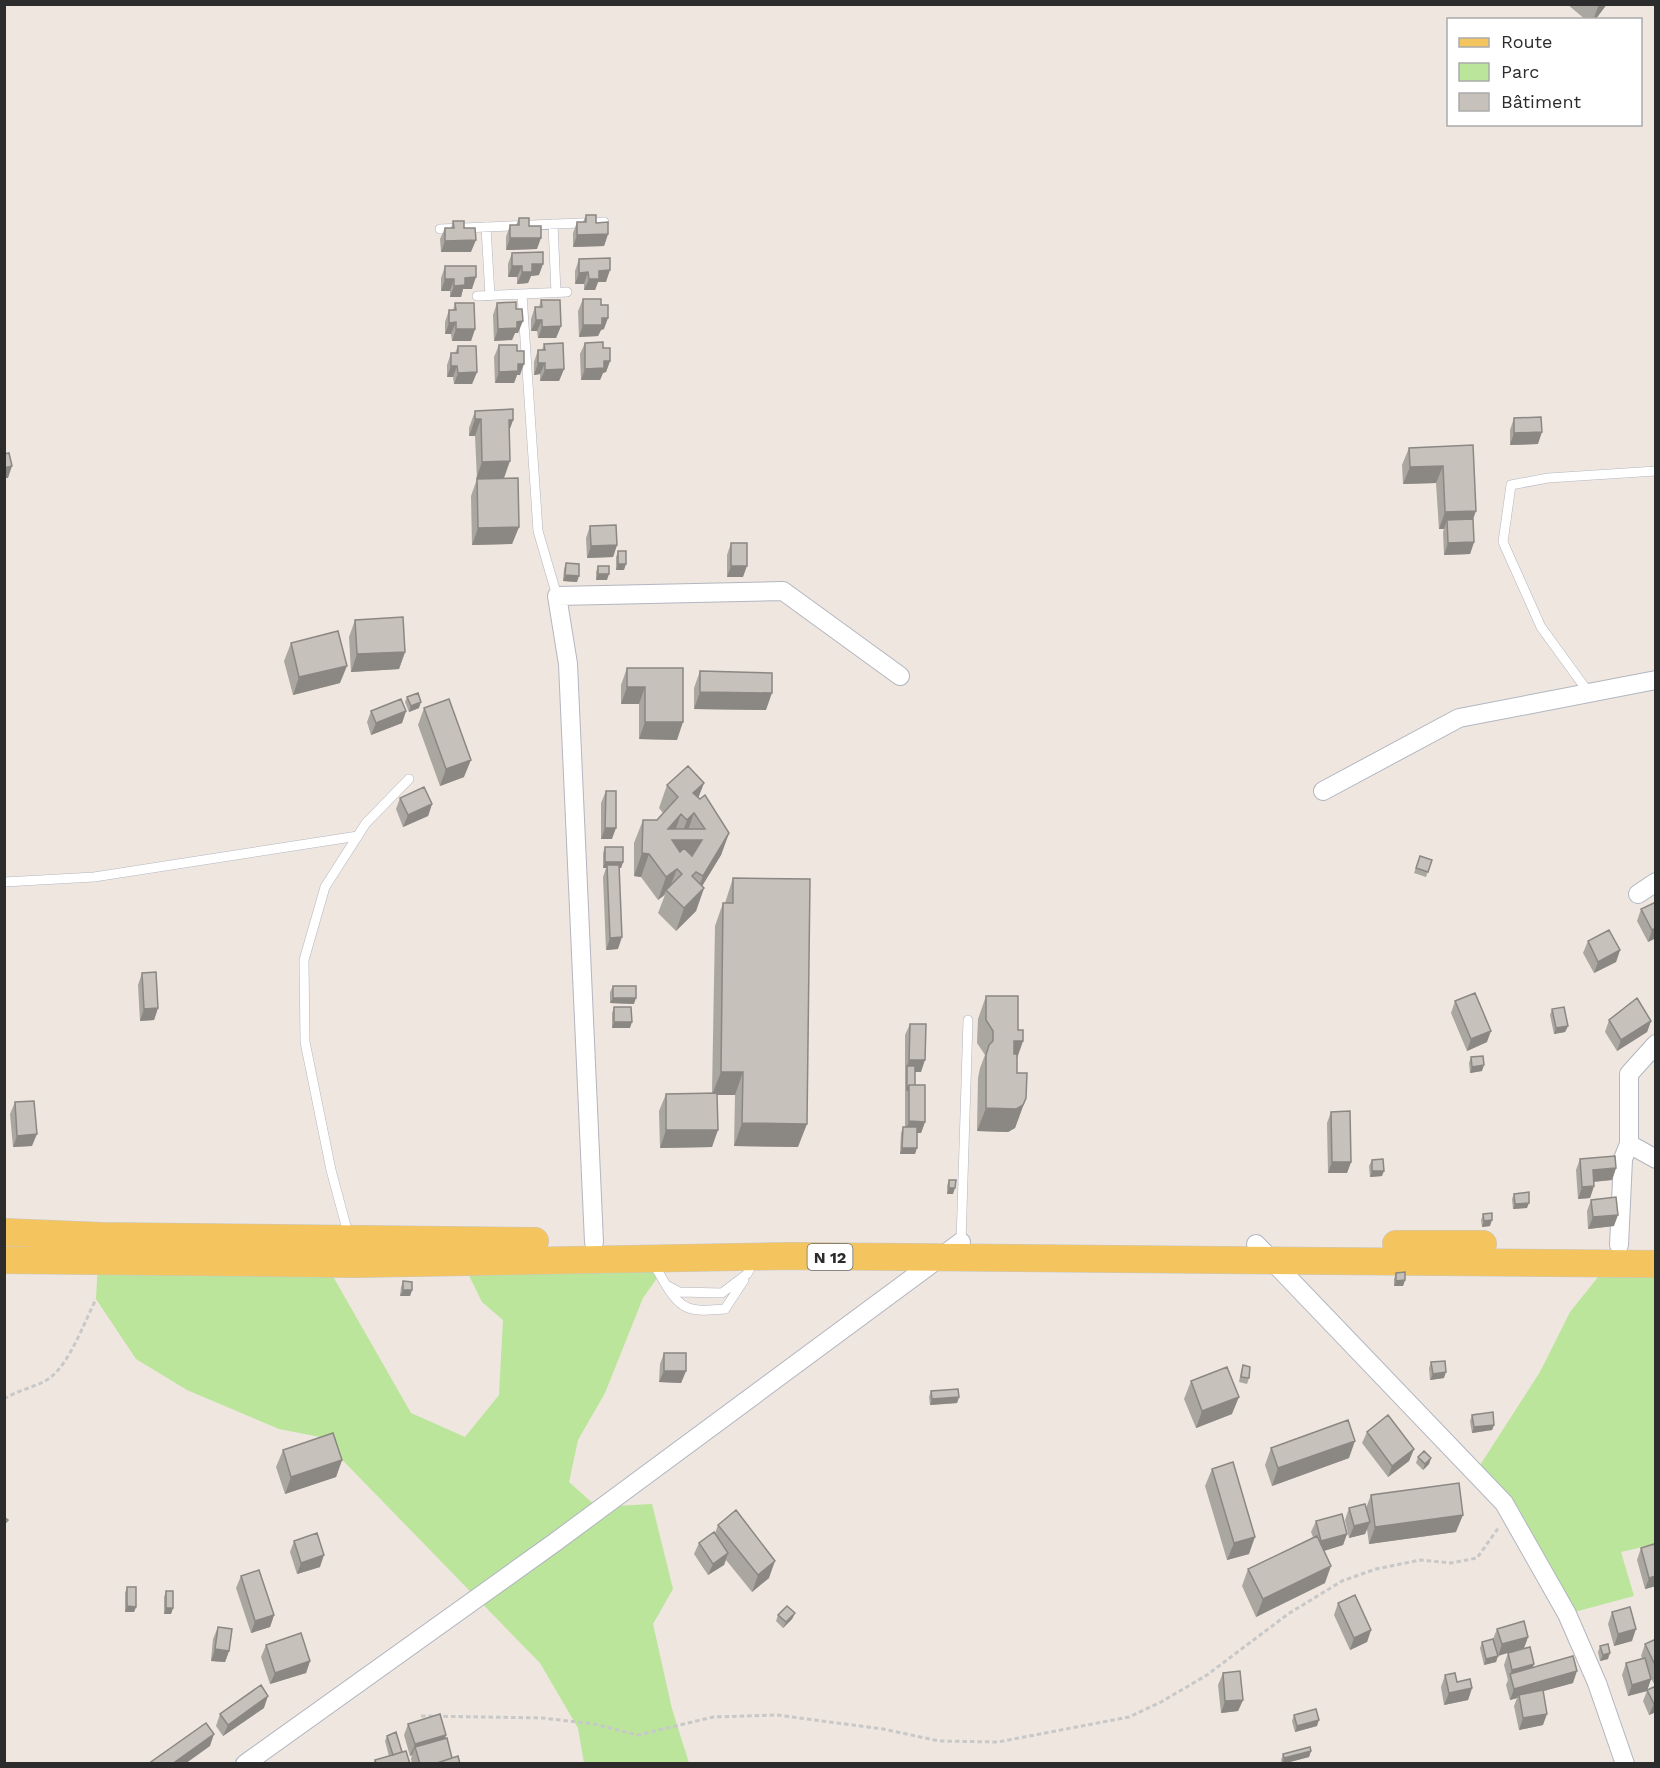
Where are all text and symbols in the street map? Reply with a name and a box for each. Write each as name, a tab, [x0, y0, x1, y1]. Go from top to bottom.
legend	[1447, 18, 1642, 126]
text: Route	[1501, 31, 1553, 52]
text: Parc	[1501, 61, 1539, 82]
text: Bâtiment	[1501, 91, 1581, 112]
road number: N 12	[808, 1244, 852, 1270]

